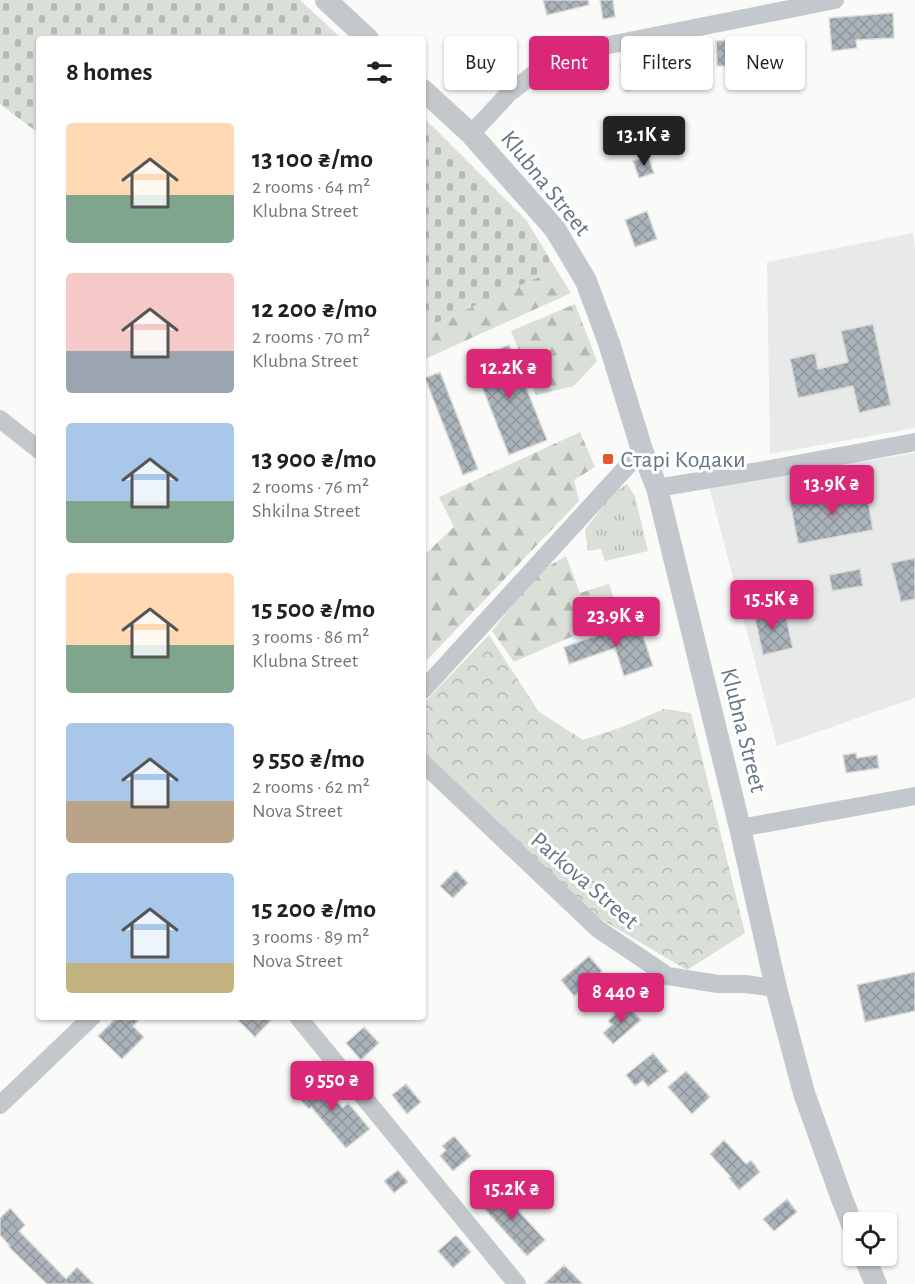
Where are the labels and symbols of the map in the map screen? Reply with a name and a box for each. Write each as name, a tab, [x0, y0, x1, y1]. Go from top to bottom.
pin: 13.1K ₴	[589, 116, 699, 167]
street label: Klubna Street	[496, 127, 595, 241]
pin: 12.2K ₴	[454, 349, 564, 400]
place label: Старі Кодаки	[620, 448, 746, 472]
marker: Старі Кодаки	[601, 452, 615, 466]
pin: 13.9K ₴	[777, 465, 887, 516]
pin: 15.5K ₴	[717, 580, 827, 631]
pin: 23.9K ₴	[561, 597, 671, 648]
street label: Klubna Street	[716, 666, 770, 795]
street label: Parkova Street	[526, 828, 643, 934]
pin: 8 440 ₴	[566, 973, 676, 1024]
pin: 9 550 ₴	[277, 1061, 387, 1112]
pin: 15.2K ₴	[457, 1170, 567, 1221]

